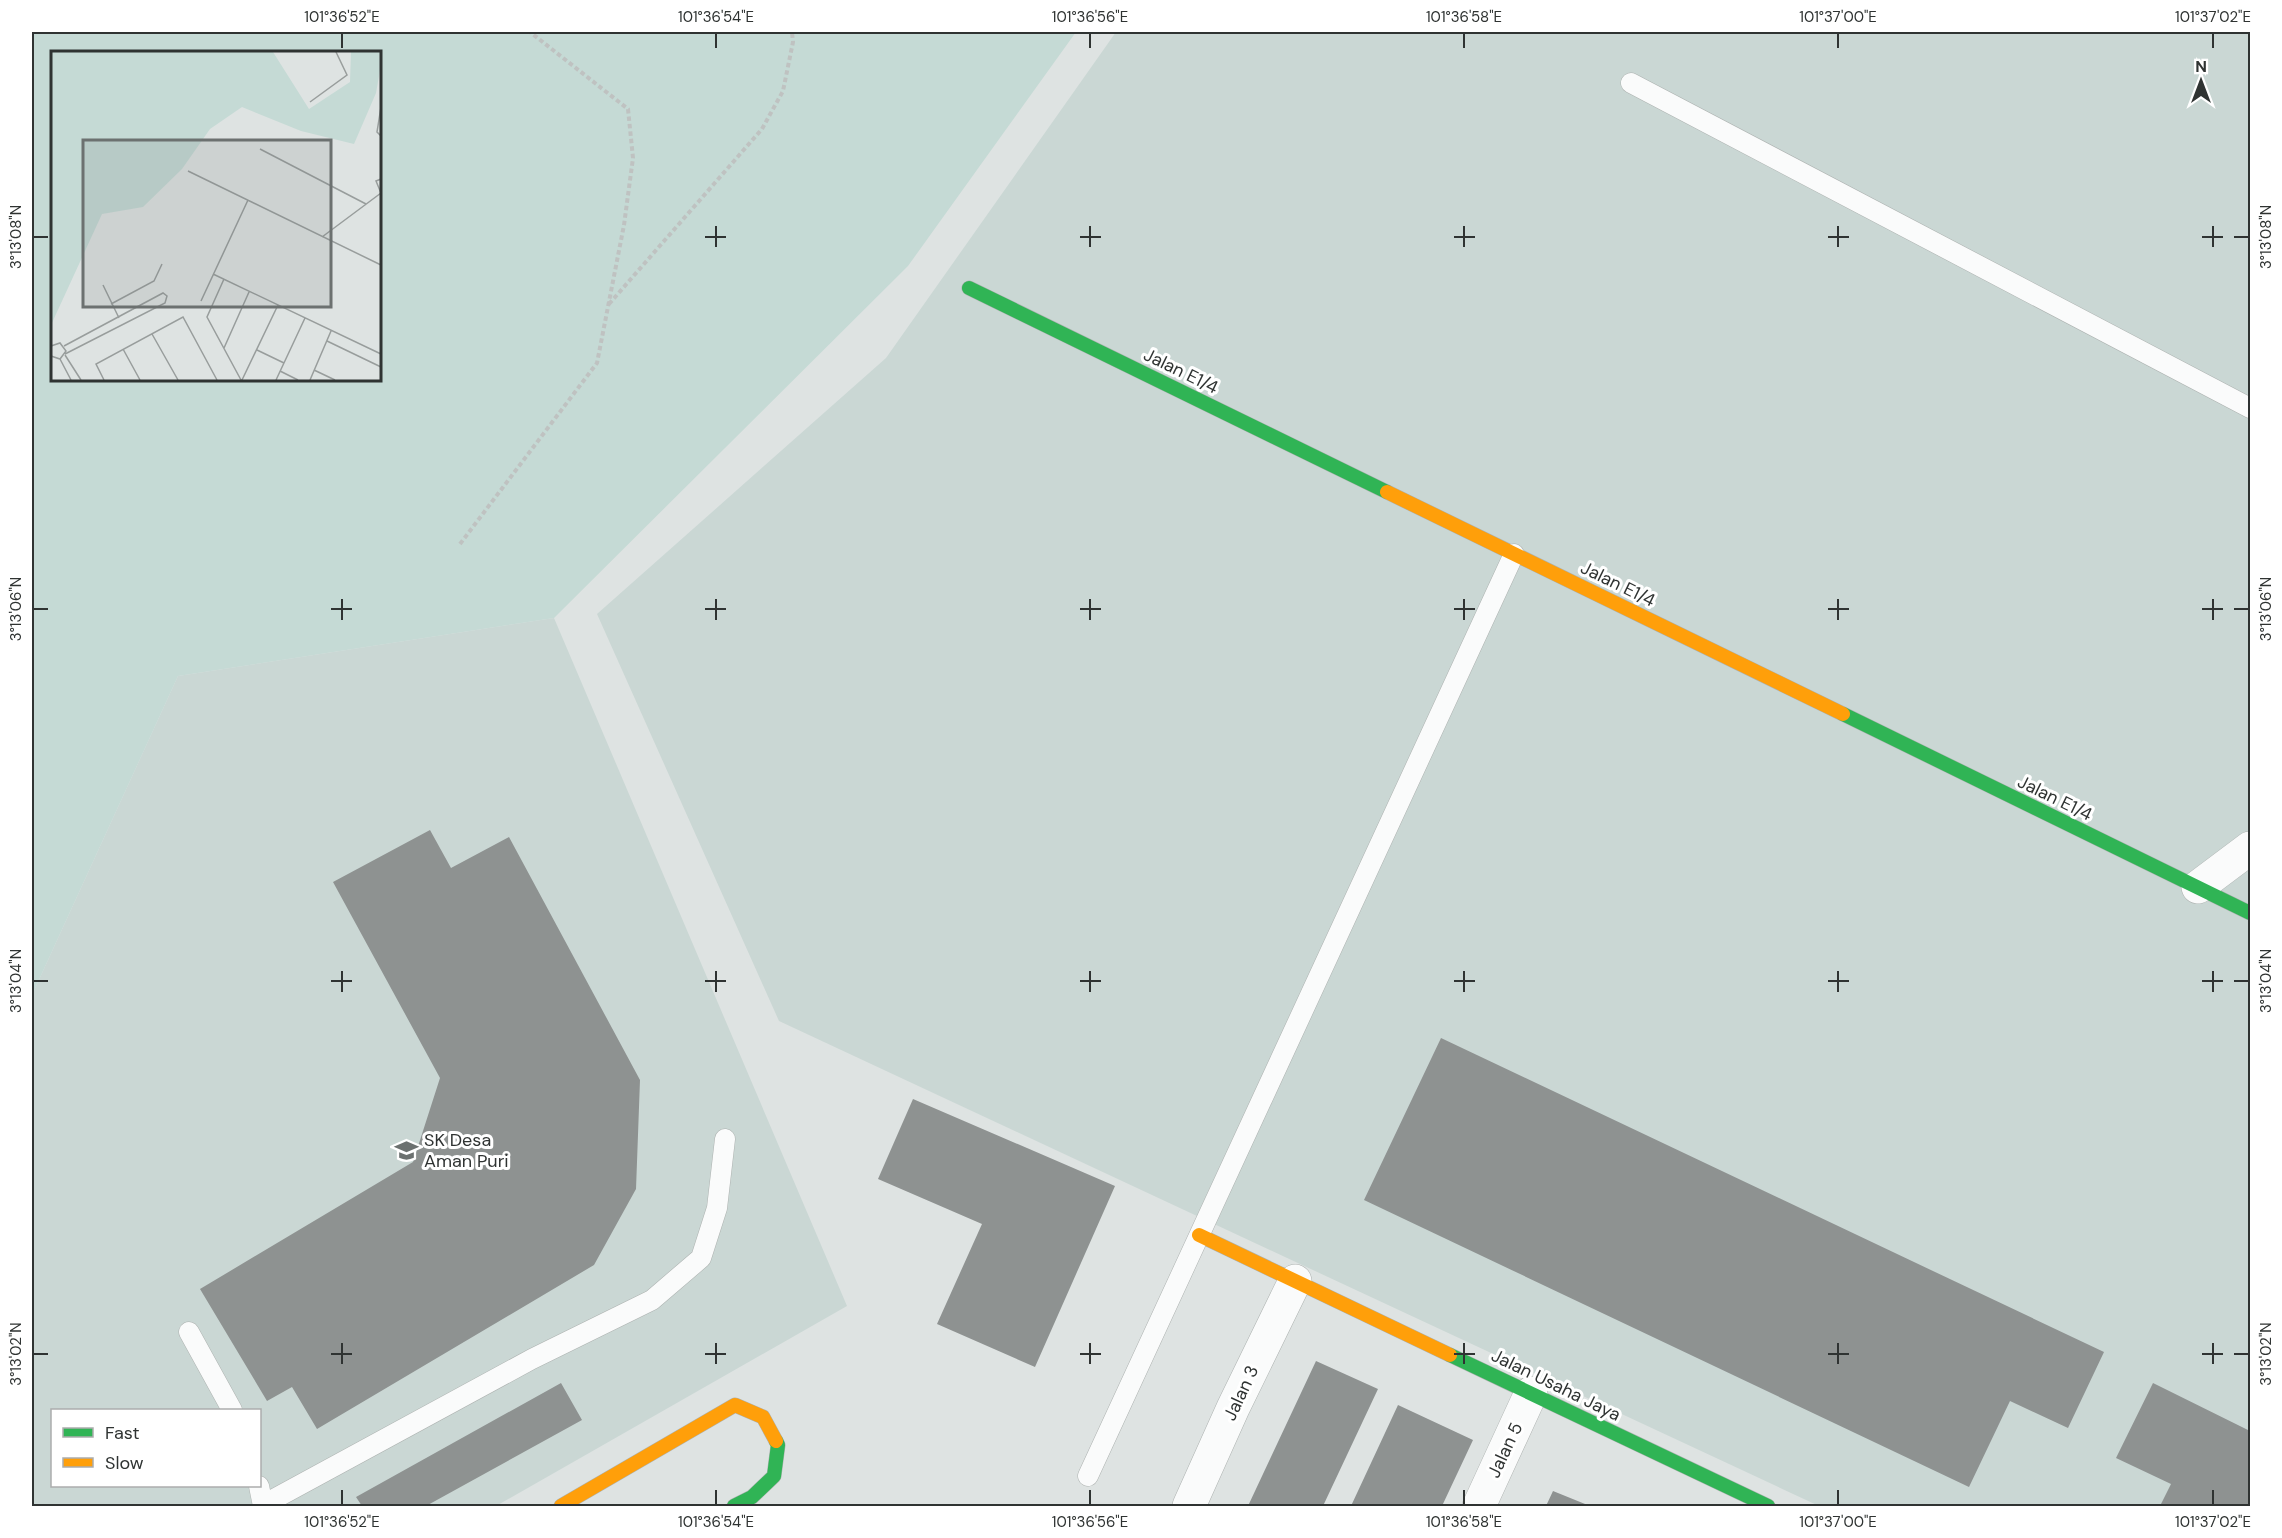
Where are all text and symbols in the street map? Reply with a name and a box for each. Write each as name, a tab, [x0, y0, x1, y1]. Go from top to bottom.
text: 101°36'52"E	[304, 7, 380, 27]
text: 101°36'54"E	[678, 7, 754, 27]
text: 101°36'56"E	[1052, 7, 1128, 27]
text: 101°36'58"E	[1426, 7, 1502, 27]
text: 101°37'00"E	[1799, 7, 1877, 27]
text: 101°37'02"E	[2175, 7, 2251, 27]
inset map	[51, 51, 381, 381]
north arrow	[2171, 51, 2231, 111]
text: N	[2195, 56, 2207, 77]
text: 3°13'08"N	[6, 205, 26, 269]
text: 3°13'08"N	[2256, 205, 2276, 269]
street label: Jalan E1/4	[1140, 343, 1222, 399]
street label: Jalan E1/4	[1577, 556, 1659, 612]
text: 3°13'06"N	[6, 577, 26, 641]
text: 3°13'06"N	[2256, 577, 2276, 641]
street label: Jalan E1/4	[2014, 770, 2096, 826]
text: 3°13'04"N	[6, 949, 26, 1013]
text: 3°13'04"N	[2256, 949, 2276, 1013]
place label: SK Desa Aman Puri	[424, 1128, 509, 1173]
school or university icon: SK Desa Aman Puri	[393, 1137, 419, 1163]
text: 3°13'02"N	[6, 1322, 26, 1386]
text: 3°13'02"N	[2256, 1322, 2276, 1386]
street label: Jalan Usaha Jaya	[1487, 1343, 1625, 1427]
street label: Jalan 3	[1218, 1361, 1264, 1425]
legend	[51, 1409, 261, 1487]
street label: Jalan 5	[1482, 1418, 1528, 1482]
text: Fast	[105, 1421, 140, 1445]
text: Slow	[105, 1451, 144, 1475]
text: 101°36'52"E	[304, 1512, 380, 1532]
text: 101°36'54"E	[678, 1512, 754, 1532]
text: 101°36'56"E	[1052, 1512, 1128, 1532]
text: 101°36'58"E	[1426, 1512, 1502, 1532]
text: 101°37'00"E	[1799, 1512, 1877, 1532]
text: 101°37'02"E	[2175, 1512, 2251, 1532]

